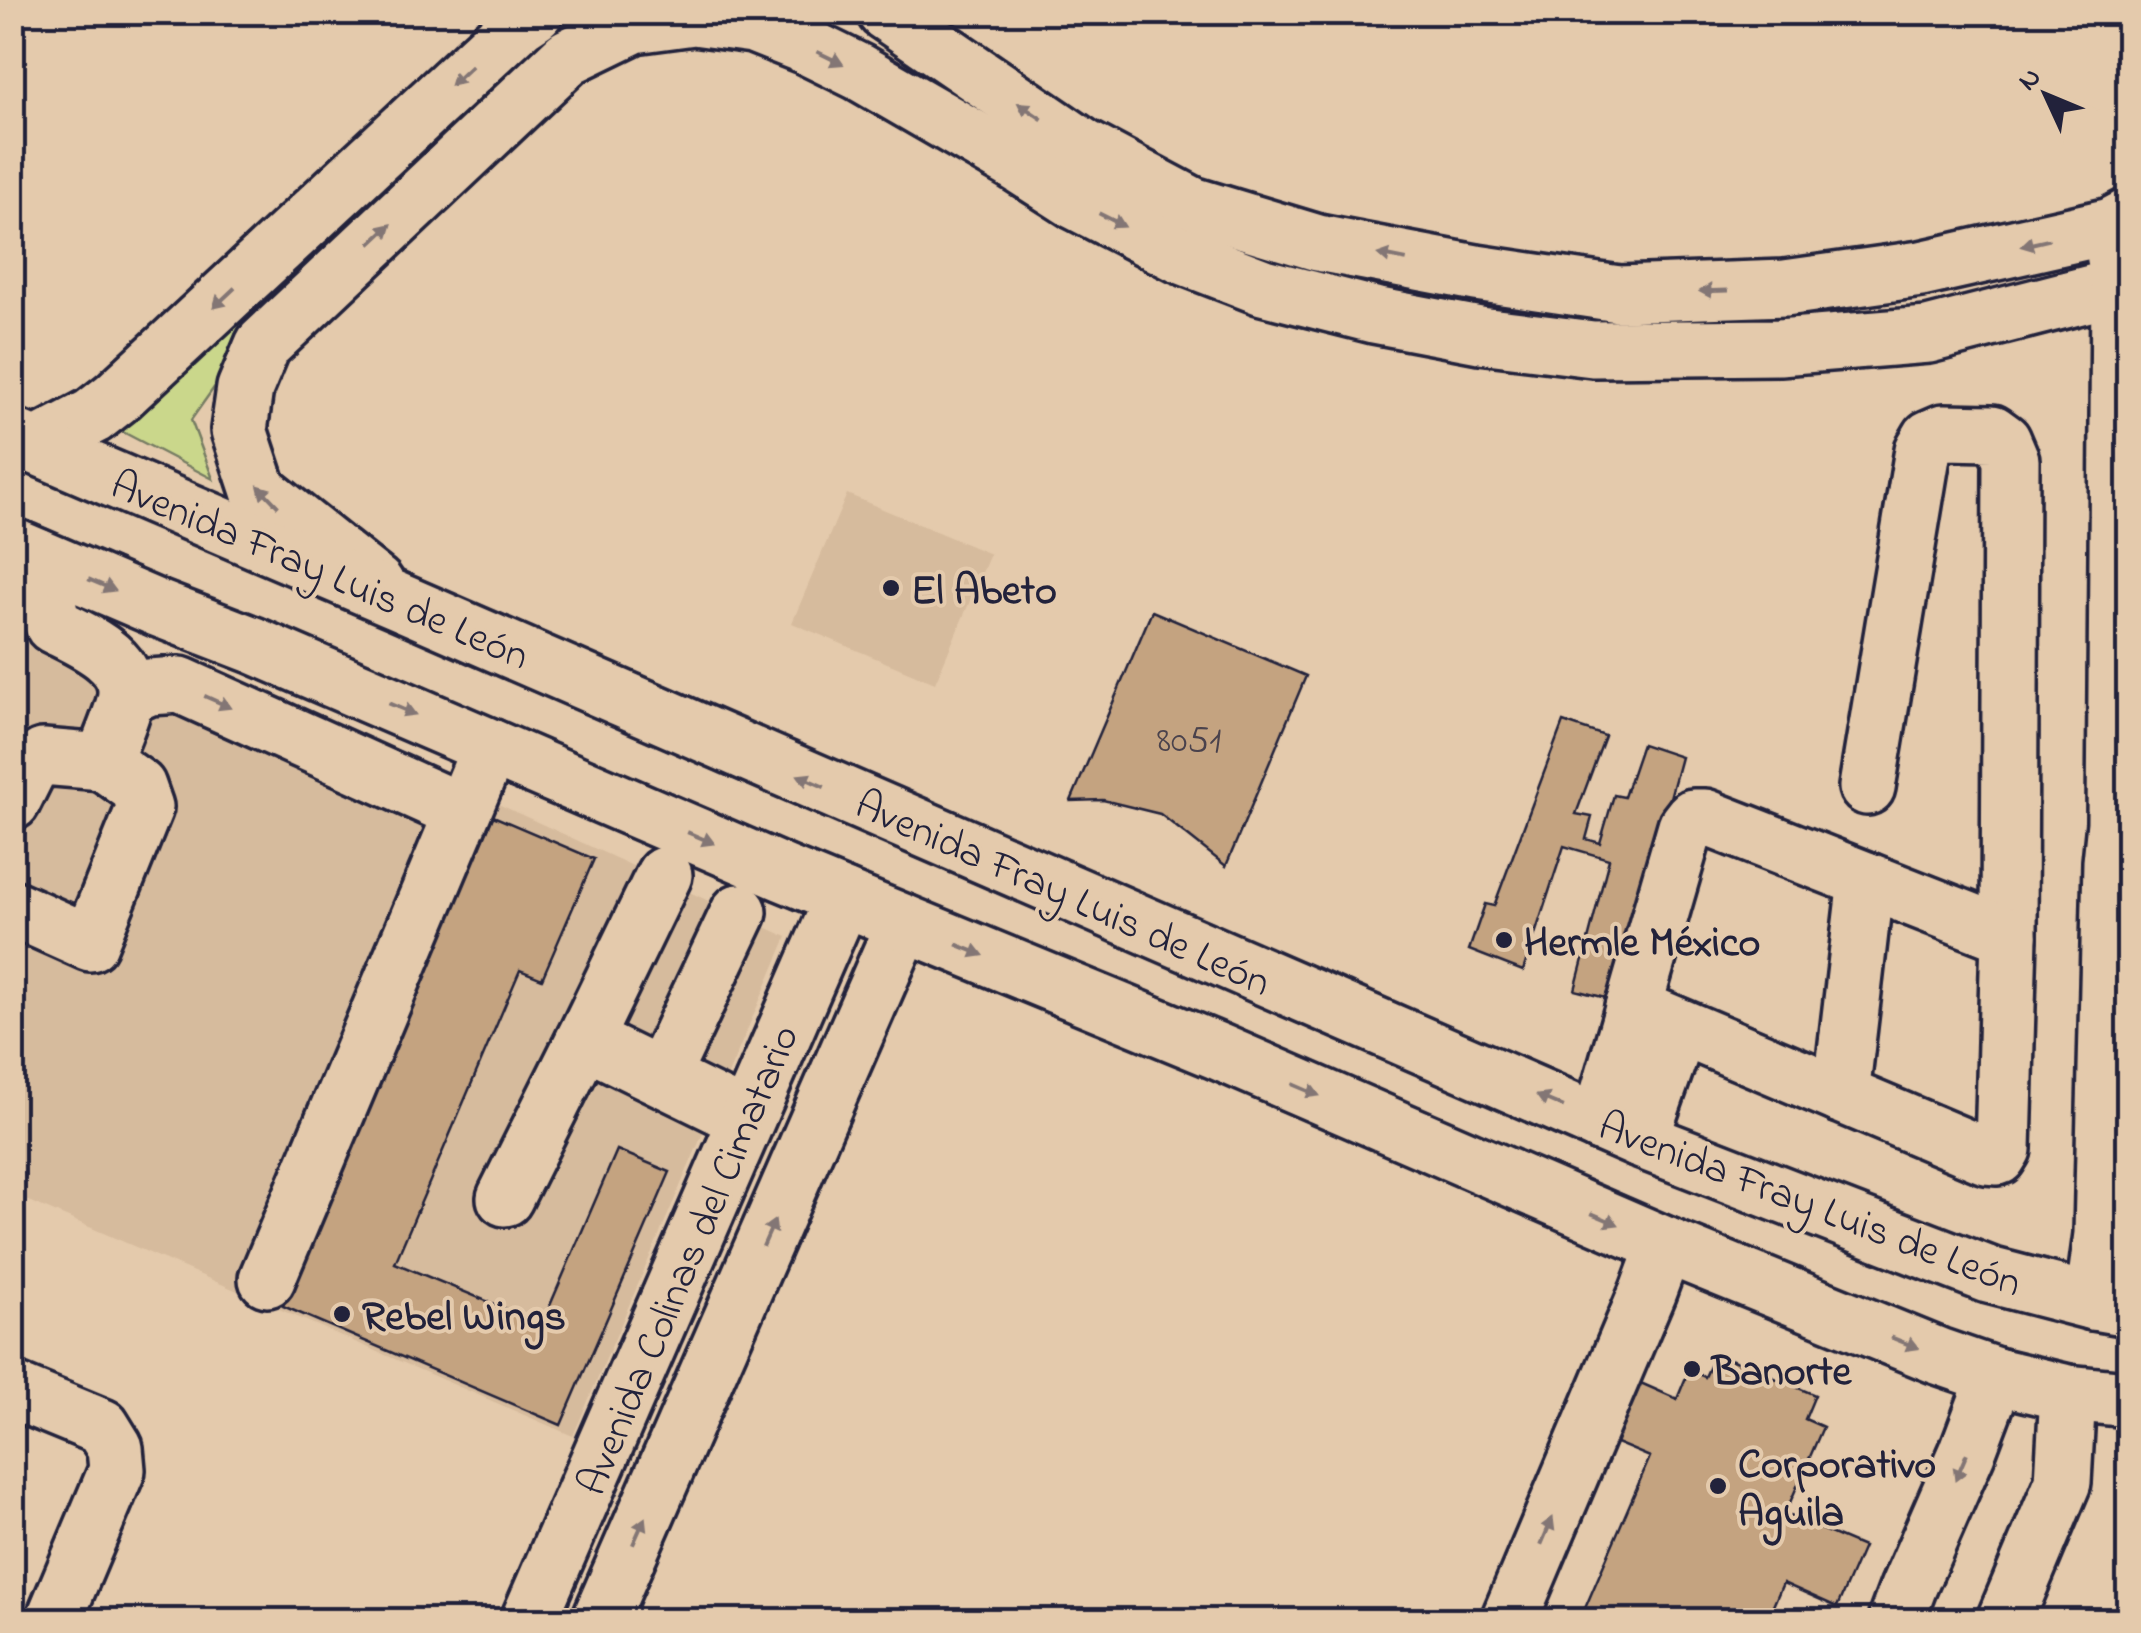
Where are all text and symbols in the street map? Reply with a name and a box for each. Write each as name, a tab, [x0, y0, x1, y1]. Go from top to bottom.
north arrow	[1996, 45, 2096, 145]
one-way arrow	[816, 50, 845, 67]
text: N	[2009, 59, 2052, 101]
one-way arrow	[450, 64, 474, 87]
one-way arrow	[1016, 103, 1043, 121]
one-way arrow	[1097, 211, 1126, 228]
one-way arrow	[368, 223, 392, 246]
one-way arrow	[2019, 236, 2050, 251]
one-way arrow	[1376, 249, 1408, 264]
one-way arrow	[1698, 283, 1730, 299]
one-way arrow	[212, 286, 236, 309]
street label: Avenida Fray Luis de León	[101, 456, 538, 688]
one-way arrow	[257, 484, 280, 508]
place label: El Abeto	[911, 562, 1057, 623]
one-way arrow	[87, 577, 117, 593]
marker: El Abeto	[880, 577, 902, 599]
one-way arrow	[203, 694, 233, 710]
one-way arrow	[387, 701, 417, 717]
house number: 8051	[1157, 714, 1221, 770]
one-way arrow	[796, 773, 826, 789]
street label: Avenida Fray Luis de León	[845, 776, 1280, 1014]
one-way arrow	[686, 830, 716, 846]
place label: Hermle México	[1524, 914, 1760, 975]
marker: Hermle México	[1493, 929, 1515, 951]
one-way arrow	[956, 942, 985, 958]
street label: Avenida Colinas del Cimatario	[563, 1016, 817, 1505]
one-way arrow	[1291, 1082, 1321, 1098]
one-way arrow	[1535, 1093, 1565, 1109]
street label: Avenida Fray Luis de León	[1589, 1097, 2030, 1315]
one-way arrow	[1590, 1211, 1619, 1227]
one-way arrow	[761, 1218, 777, 1248]
place label: Rebel Wings	[362, 1288, 566, 1350]
marker: Rebel Wings	[331, 1303, 353, 1325]
one-way arrow	[1890, 1335, 1920, 1351]
place label: Banorte	[1710, 1343, 1853, 1404]
marker: Banorte	[1681, 1358, 1703, 1380]
place label: Corporativo Aguila	[1738, 1436, 1936, 1546]
one-way arrow	[1953, 1452, 1969, 1482]
marker: Corporativo Aguila	[1707, 1475, 1729, 1497]
one-way arrow	[631, 1516, 647, 1546]
one-way arrow	[1539, 1516, 1555, 1546]

